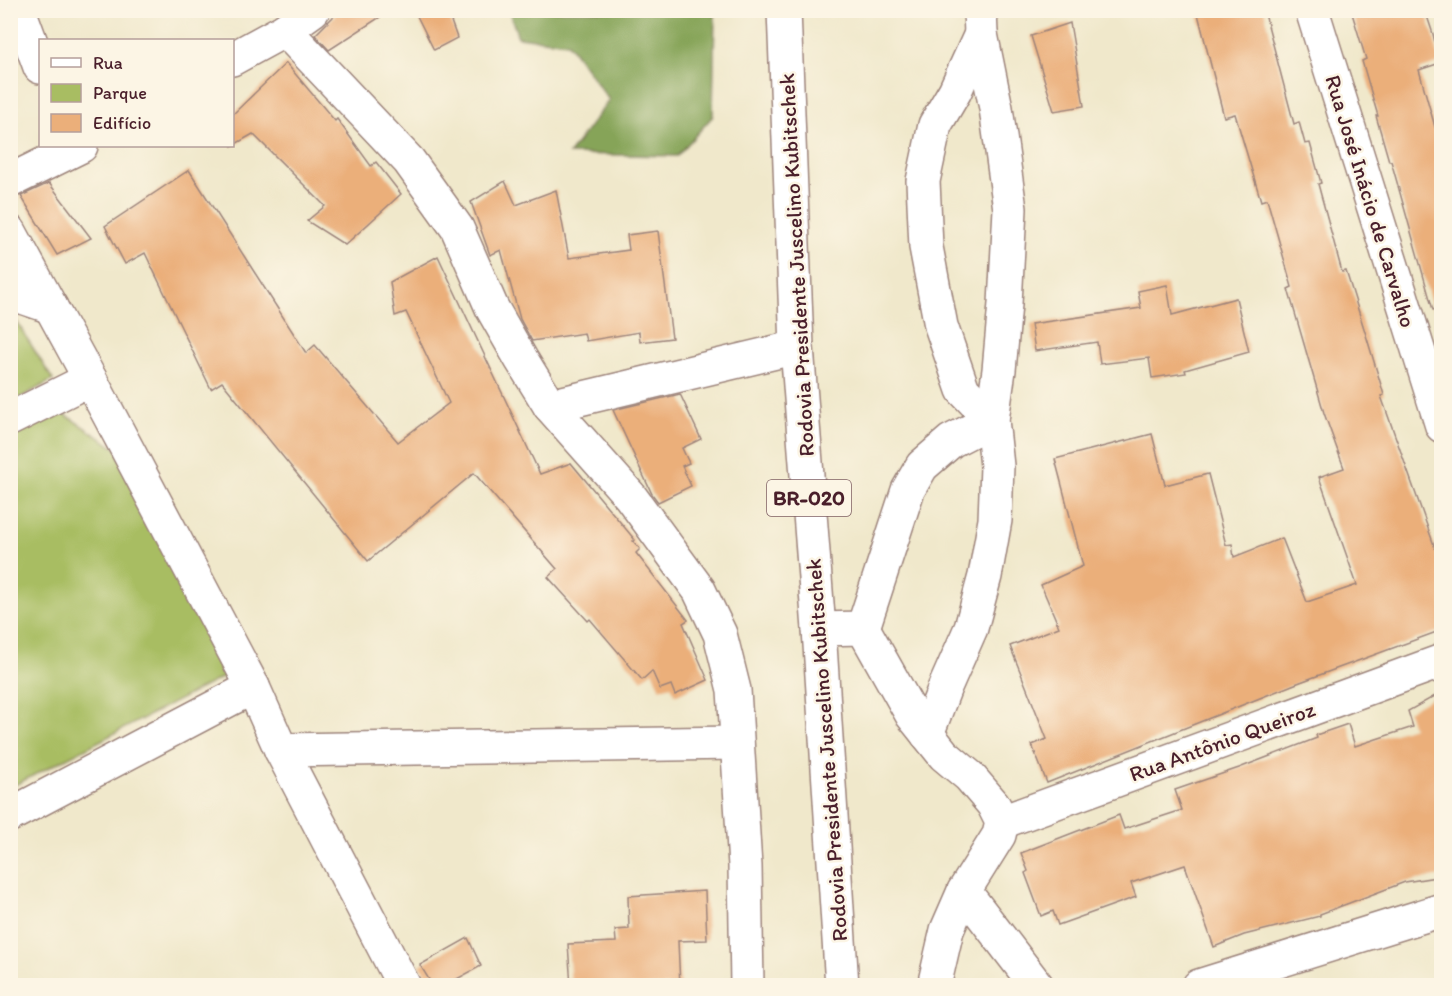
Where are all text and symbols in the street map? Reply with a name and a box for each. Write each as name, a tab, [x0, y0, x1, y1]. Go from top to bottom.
legend	[39, 39, 234, 147]
text: Rua	[93, 52, 123, 74]
street label: Rua José Inácio de Carvalho	[1319, 72, 1422, 331]
street label: Rodovia Presidente Juscelino Kubitschek	[773, 73, 820, 457]
text: Parque	[93, 82, 147, 104]
text: Edifício	[93, 112, 151, 134]
road number: BR-020	[767, 480, 851, 516]
street label: Rodovia Presidente Juscelino Kubitschek	[800, 558, 853, 942]
street label: Rua Antônio Queiroz	[1126, 695, 1319, 788]

